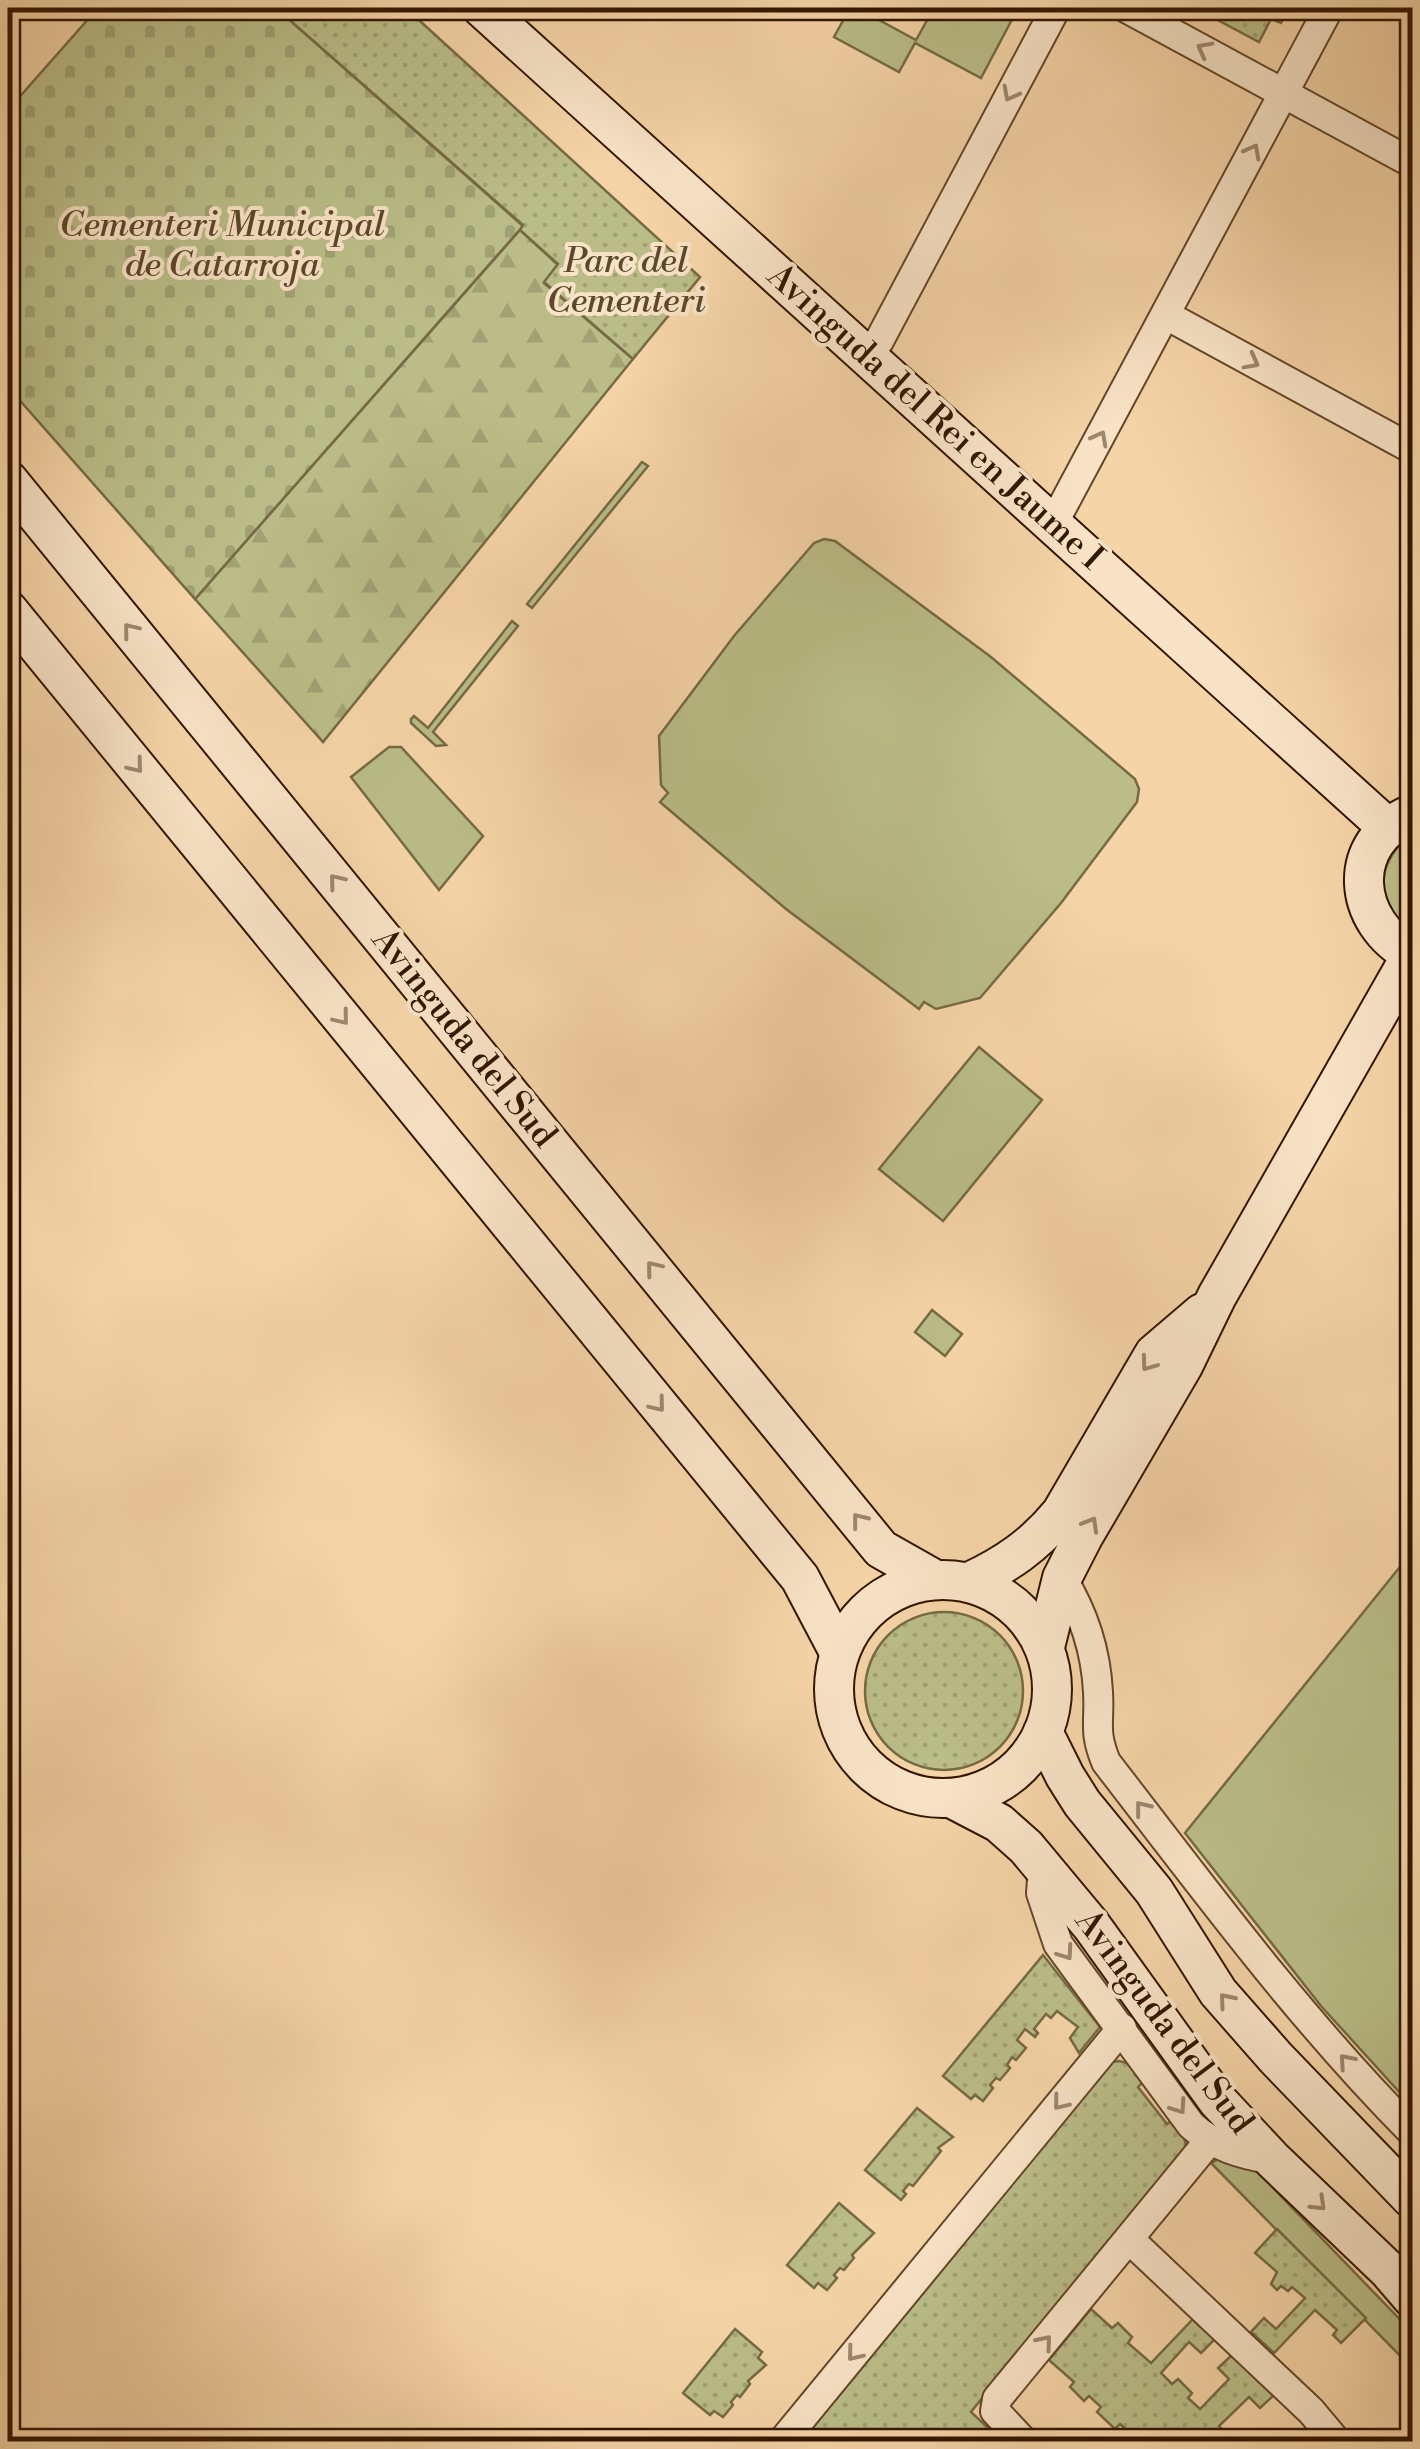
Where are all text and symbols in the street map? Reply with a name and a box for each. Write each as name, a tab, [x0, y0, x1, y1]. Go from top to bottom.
one-way arrow	[1196, 42, 1214, 62]
one-way arrow	[1003, 83, 1023, 101]
one-way arrow	[1241, 144, 1260, 162]
park label: Cementeri Municipal de Catarroja	[59, 204, 385, 287]
park label: Parc del Cementeri	[547, 240, 706, 323]
street label: Avinguda del Rei en Jaume I	[757, 254, 1112, 579]
one-way arrow	[1241, 349, 1259, 369]
one-way arrow	[1087, 431, 1107, 449]
one-way arrow	[124, 623, 142, 641]
one-way arrow	[124, 755, 142, 773]
one-way arrow	[330, 875, 348, 893]
street label: Avinguda del Sud	[362, 919, 566, 1157]
one-way arrow	[330, 1006, 348, 1024]
one-way arrow	[647, 1262, 665, 1280]
one-way arrow	[1142, 1353, 1160, 1371]
one-way arrow	[646, 1393, 664, 1411]
one-way arrow	[853, 1513, 870, 1531]
one-way arrow	[1079, 1517, 1098, 1535]
one-way arrow	[1136, 1801, 1154, 1819]
street label: Avinguda del Sud	[1065, 1900, 1263, 2143]
one-way arrow	[1054, 1942, 1072, 1961]
one-way arrow	[1220, 1994, 1238, 2012]
one-way arrow	[1339, 2055, 1357, 2073]
one-way arrow	[1054, 2092, 1072, 2110]
one-way arrow	[1166, 2096, 1185, 2115]
one-way arrow	[1307, 2192, 1325, 2210]
one-way arrow	[1033, 2335, 1051, 2353]
one-way arrow	[848, 2343, 866, 2361]

